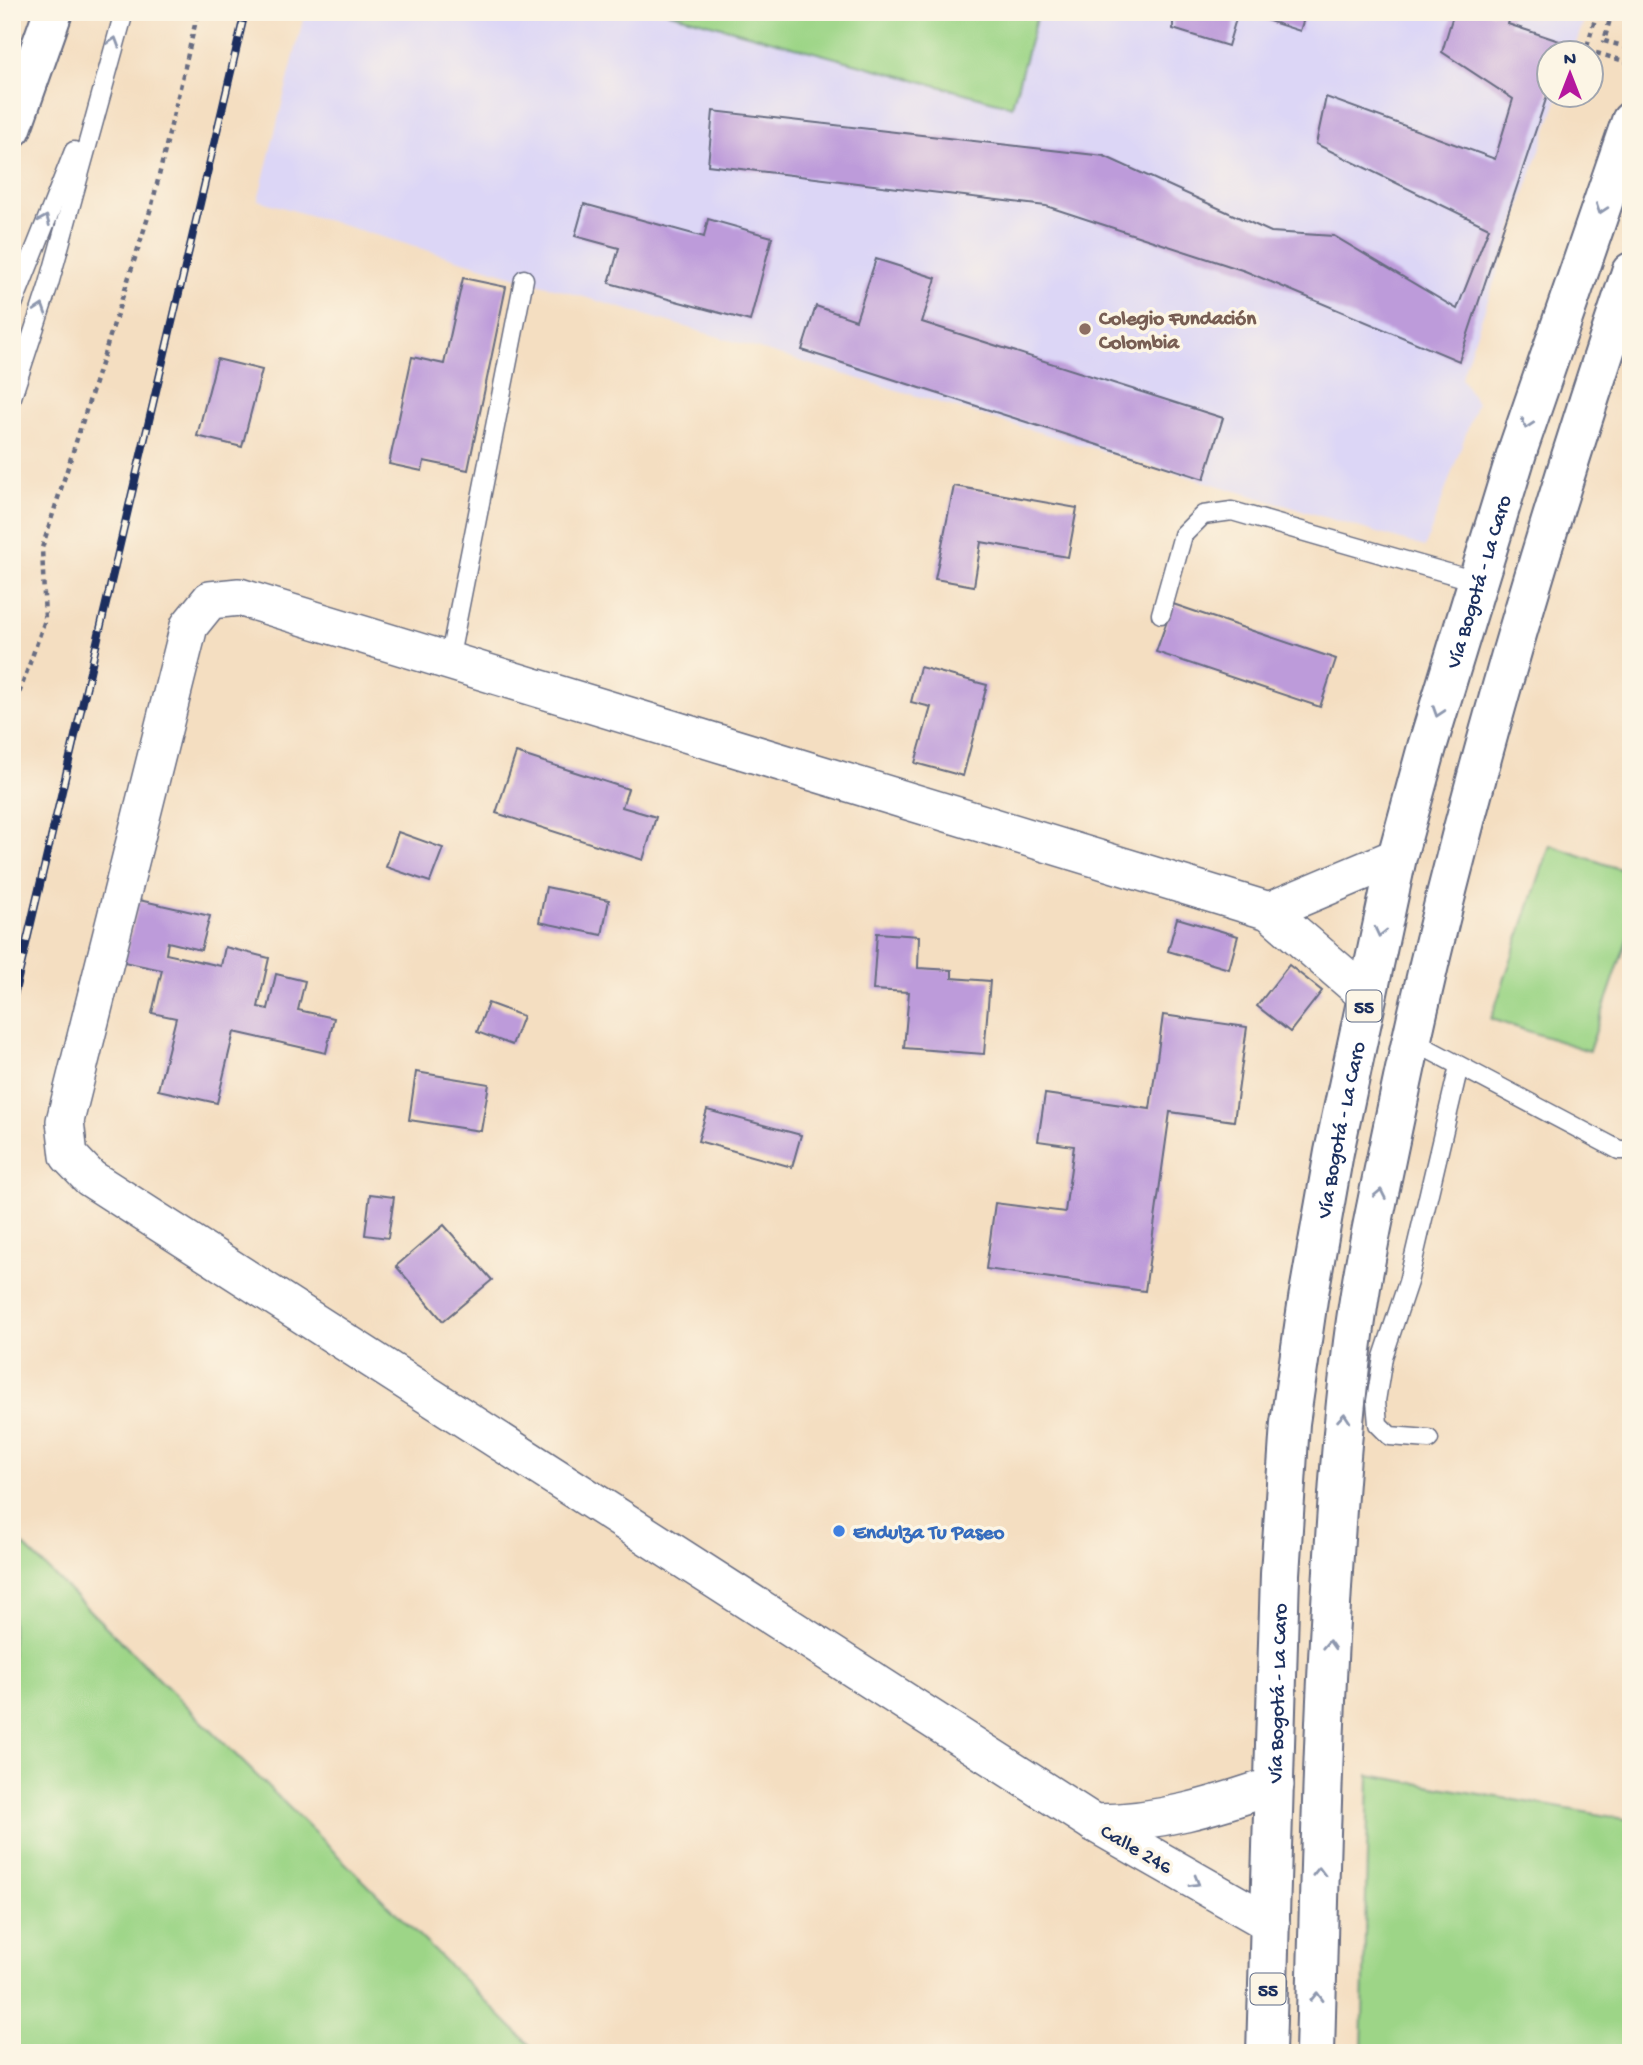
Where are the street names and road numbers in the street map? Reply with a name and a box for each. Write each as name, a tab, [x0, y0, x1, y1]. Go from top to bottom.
street label: Vía Bogotá - La Caro	[1442, 493, 1519, 673]
road number: 55	[1346, 990, 1382, 1022]
street label: Vía Bogotá - La Caro	[1313, 1040, 1373, 1222]
street label: Vía Bogotá - La Caro	[1265, 1603, 1295, 1785]
street label: Calle 246	[1095, 1820, 1176, 1882]
road number: 55	[1250, 1974, 1286, 2005]

